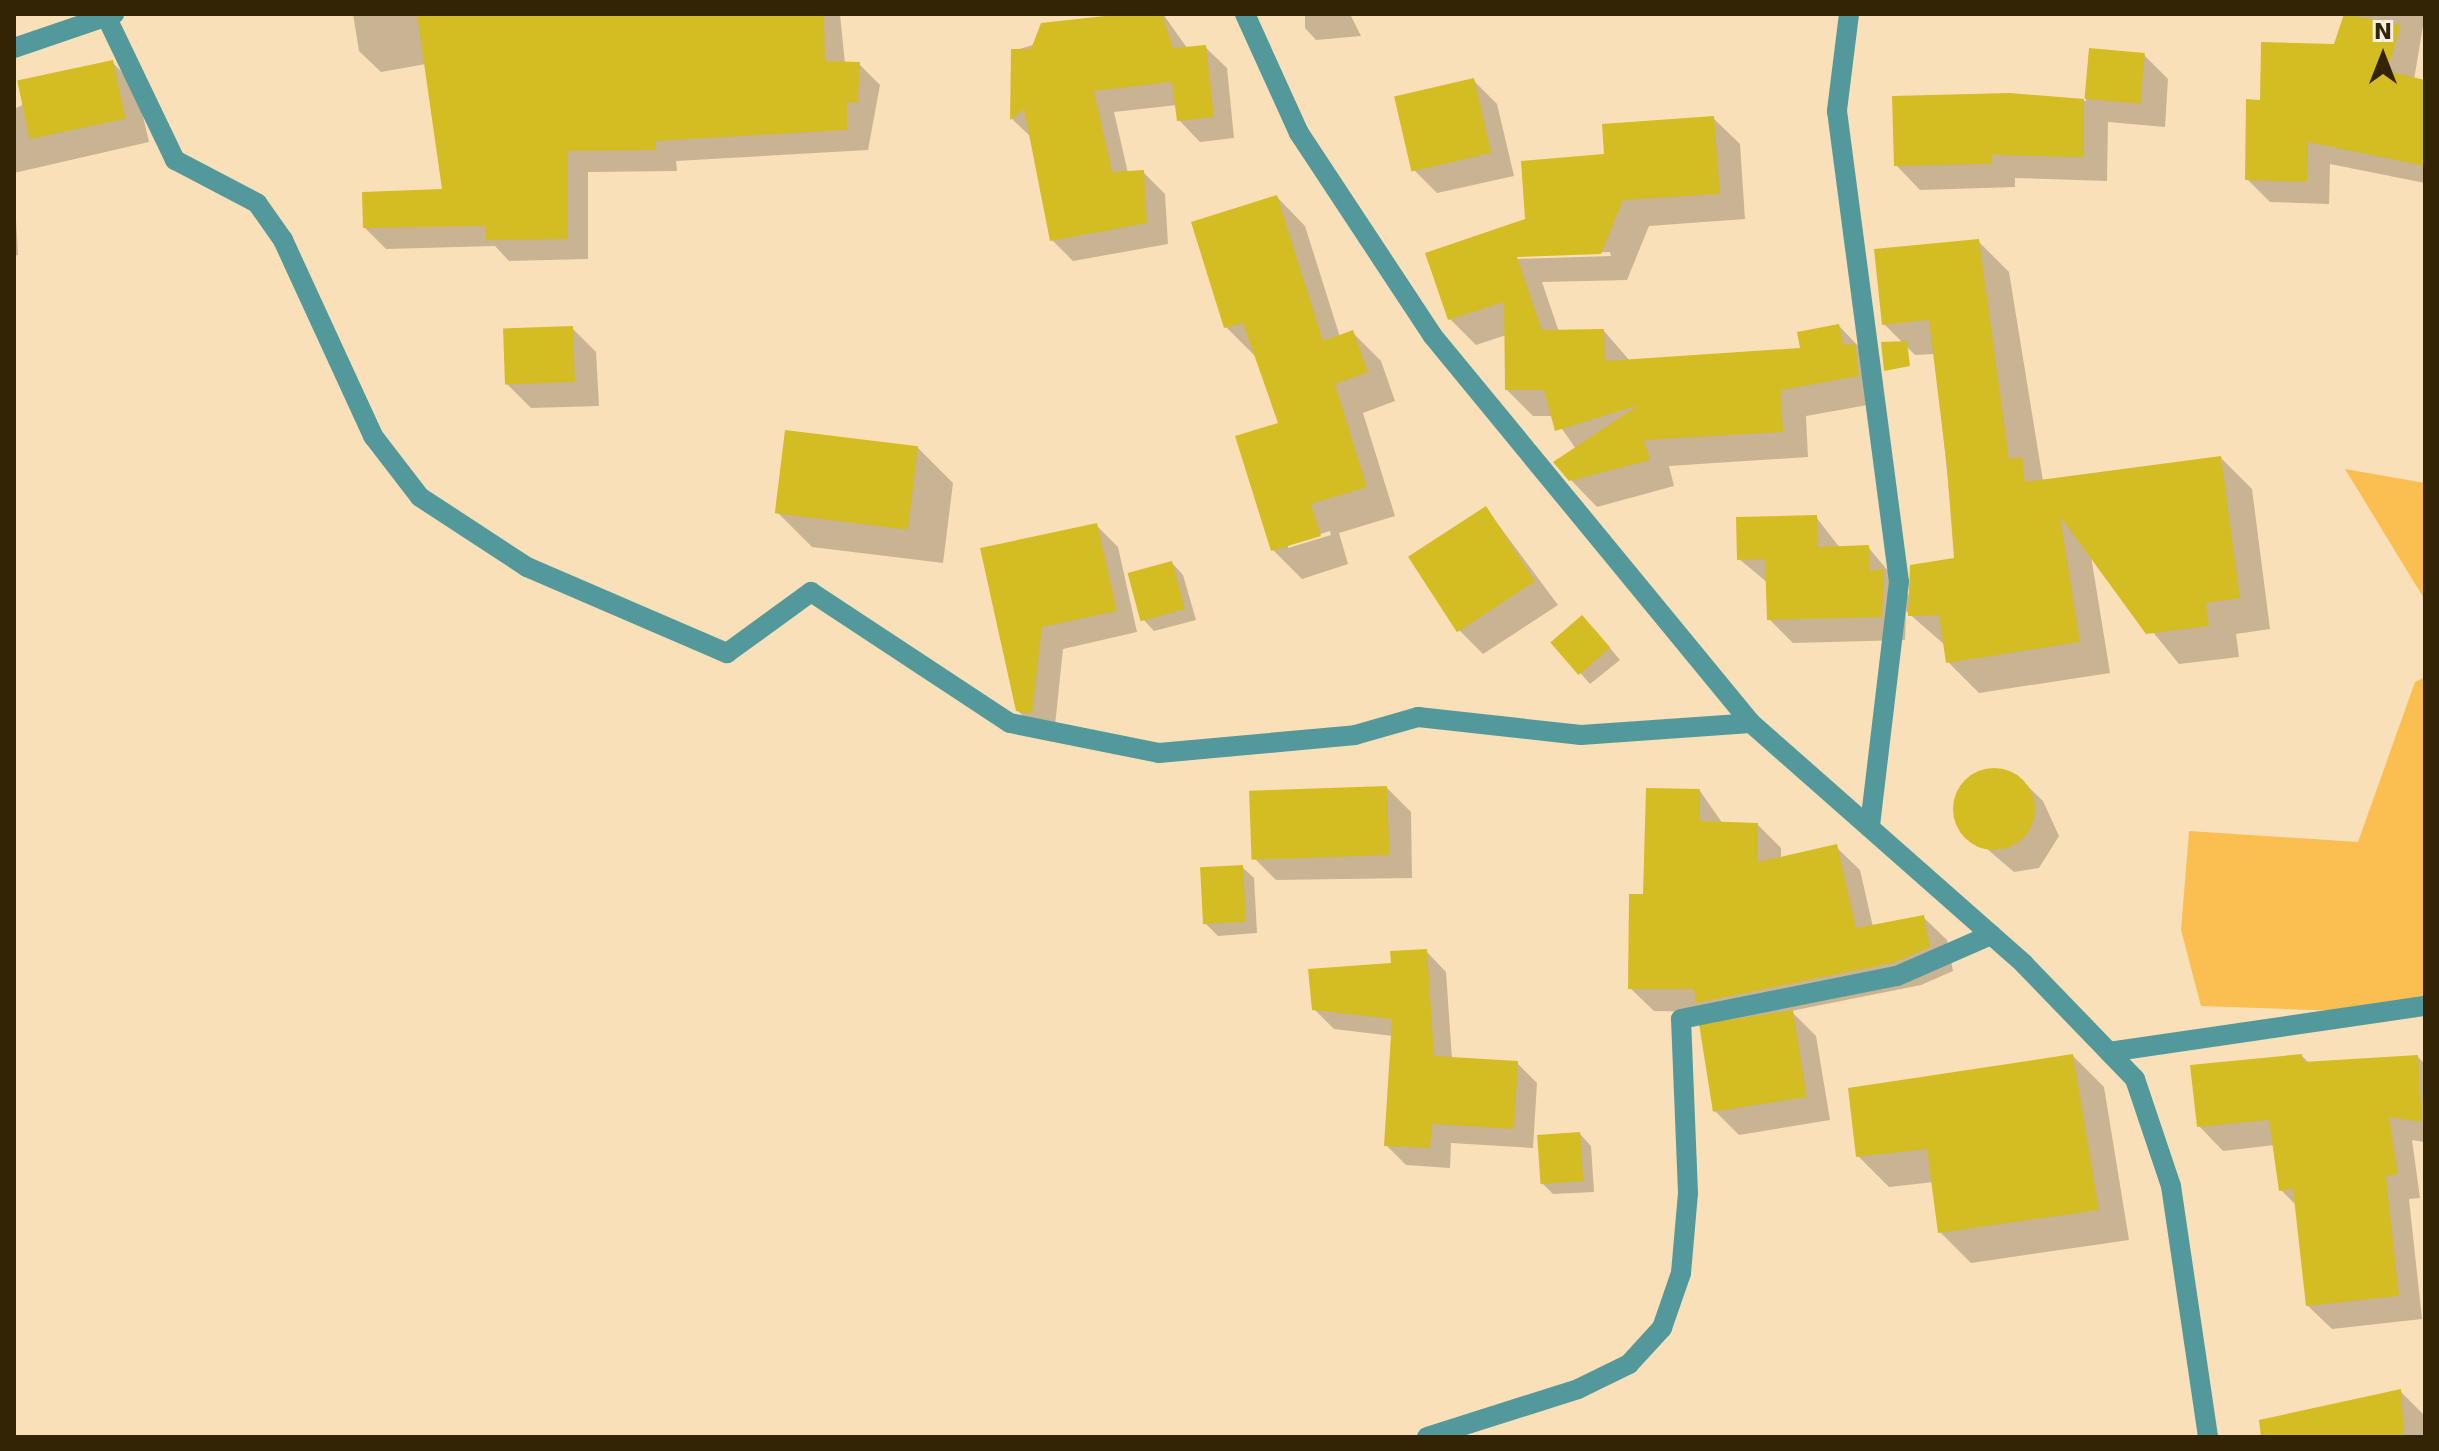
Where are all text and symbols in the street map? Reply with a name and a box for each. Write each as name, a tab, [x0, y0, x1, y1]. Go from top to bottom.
north arrow	[2343, 16, 2423, 96]
text: N	[2374, 19, 2392, 44]

